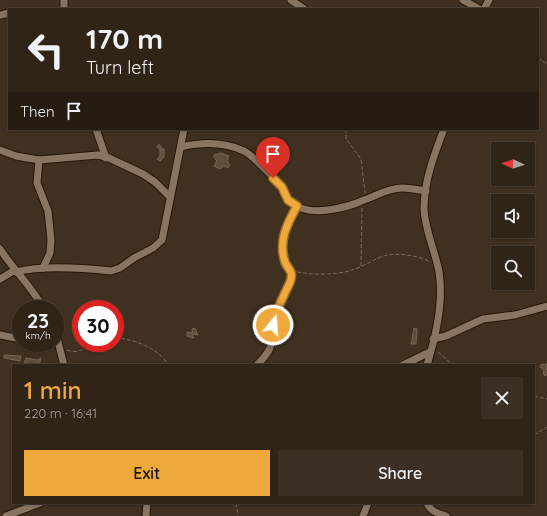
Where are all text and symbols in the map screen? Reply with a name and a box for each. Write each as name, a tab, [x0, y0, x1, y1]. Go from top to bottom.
text: 170 m	[86, 21, 163, 56]
icon: left	[20, 24, 72, 76]
text: Turn left	[86, 56, 154, 79]
icon: arrive	[63, 100, 85, 122]
text: Then	[20, 102, 55, 121]
pin	[256, 137, 290, 178]
north arrow	[491, 142, 535, 186]
map controls	[491, 142, 535, 290]
icon: arrive	[262, 143, 284, 165]
button: sound	[491, 194, 535, 238]
button: search	[491, 246, 535, 290]
speed limit sign: 30	[72, 300, 124, 352]
position arrow	[252, 304, 294, 346]
text: 23	[27, 308, 49, 333]
text: km/h	[25, 329, 51, 342]
text: 1 min	[24, 375, 82, 405]
button: close	[481, 377, 523, 419]
text: 220 m · 16:41	[24, 405, 97, 421]
button: Exit	[24, 450, 270, 496]
button: Share	[278, 450, 523, 496]

